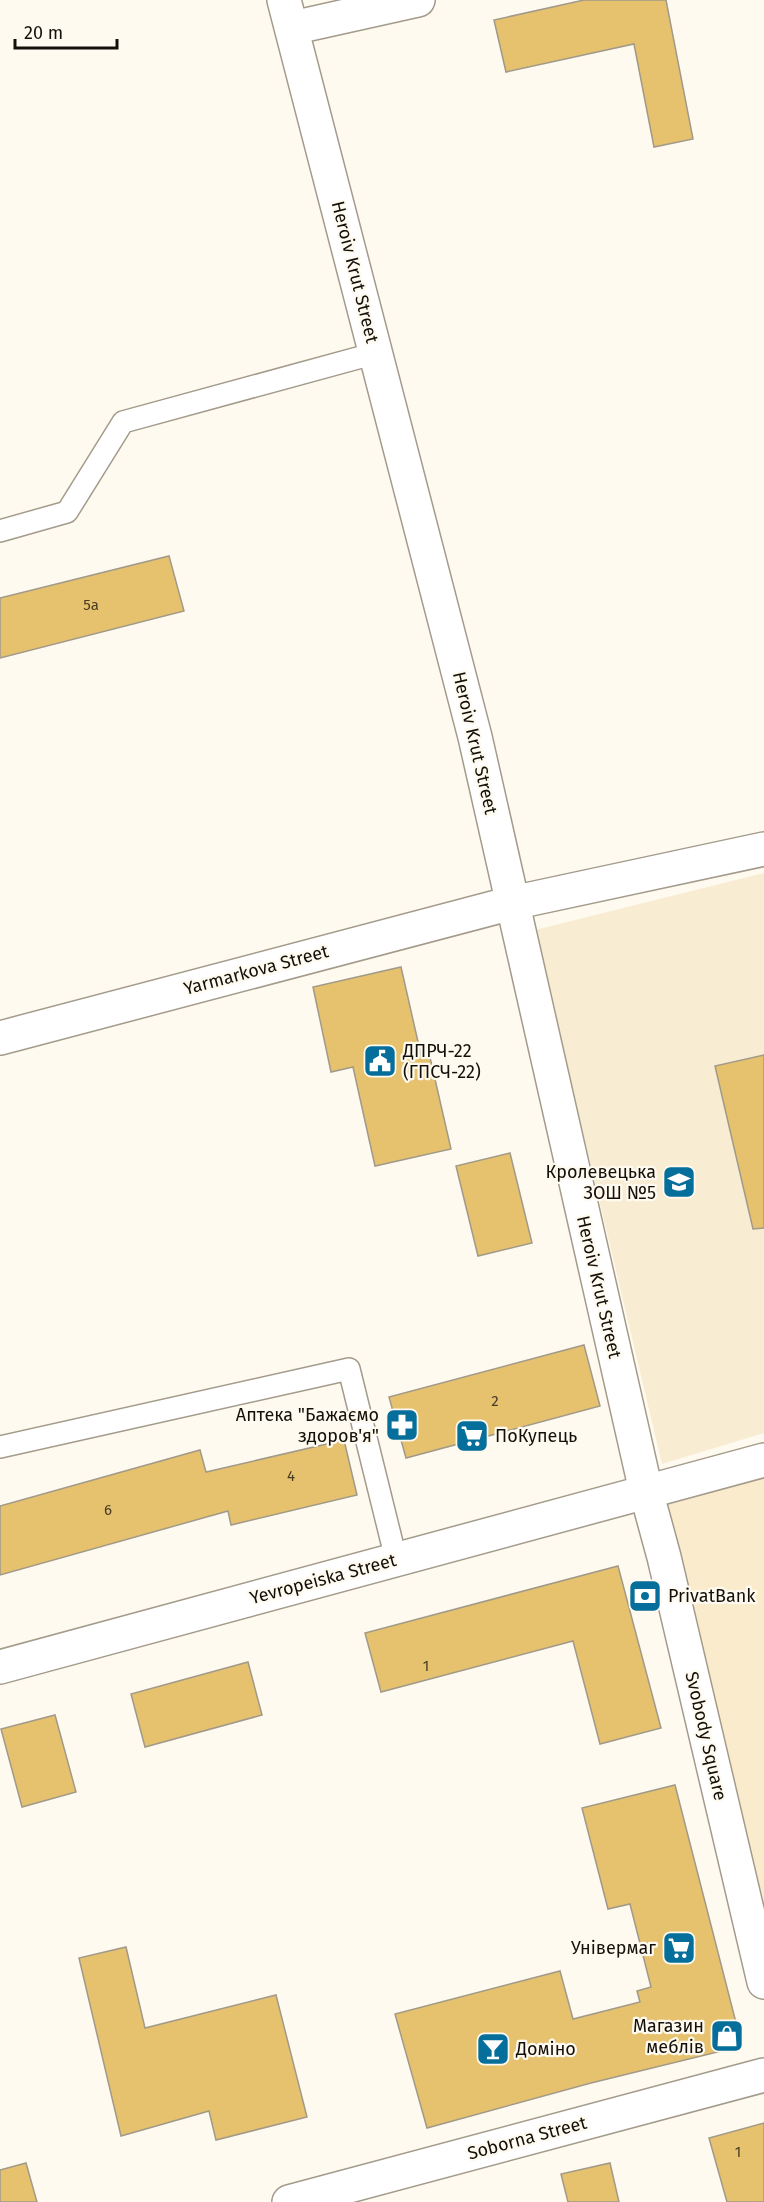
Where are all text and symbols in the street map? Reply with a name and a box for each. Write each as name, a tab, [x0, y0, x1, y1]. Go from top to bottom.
scale bar	[15, 12, 117, 50]
text: 20 m	[24, 22, 63, 44]
street label: Heroiv Krut Street	[327, 199, 383, 346]
house number: 5а	[83, 596, 99, 614]
street label: Heroiv Krut Street	[448, 669, 502, 817]
street label: Yarmarkova Street	[181, 940, 331, 1000]
place label: ДПРЧ-22 (ГПСЧ-22)	[402, 1040, 481, 1083]
public building icon: ДПРЧ-22 (ГПСЧ-22)	[362, 1043, 398, 1079]
place label: Кролевецька ЗОШ №5	[546, 1161, 656, 1204]
school or university icon: Кролевецька ЗОШ №5	[661, 1164, 697, 1200]
street label: Heroiv Krut Street	[572, 1213, 626, 1361]
house number: 2	[491, 1392, 499, 1410]
place label: Аптека "Бажаємо здоров'я"	[236, 1404, 379, 1447]
pharmacy icon: Аптека "Бажаємо здоров'я"	[384, 1407, 420, 1443]
supermarket icon: ПоКупець	[454, 1418, 490, 1454]
place label: ПоКупець	[495, 1425, 577, 1447]
house number: 4	[287, 1467, 295, 1485]
house number: 6	[104, 1501, 112, 1519]
street label: Yevropeiska Street	[247, 1549, 399, 1609]
bank icon: PrivatBank	[627, 1578, 663, 1614]
place label: PrivatBank	[668, 1585, 756, 1607]
house number: 1	[423, 1657, 429, 1675]
street label: Svobody Square	[680, 1669, 732, 1803]
supermarket icon: Універмаг	[661, 1930, 697, 1966]
place label: Універмаг	[571, 1937, 656, 1959]
place label: Магазин меблів	[633, 2015, 704, 2058]
shop icon: Магазин меблів	[709, 2018, 745, 2054]
bar icon: Доміно	[475, 2031, 511, 2067]
place label: Доміно	[515, 2038, 576, 2060]
street label: Soborna Street	[465, 2111, 589, 2164]
house number: 1	[735, 2143, 741, 2161]

